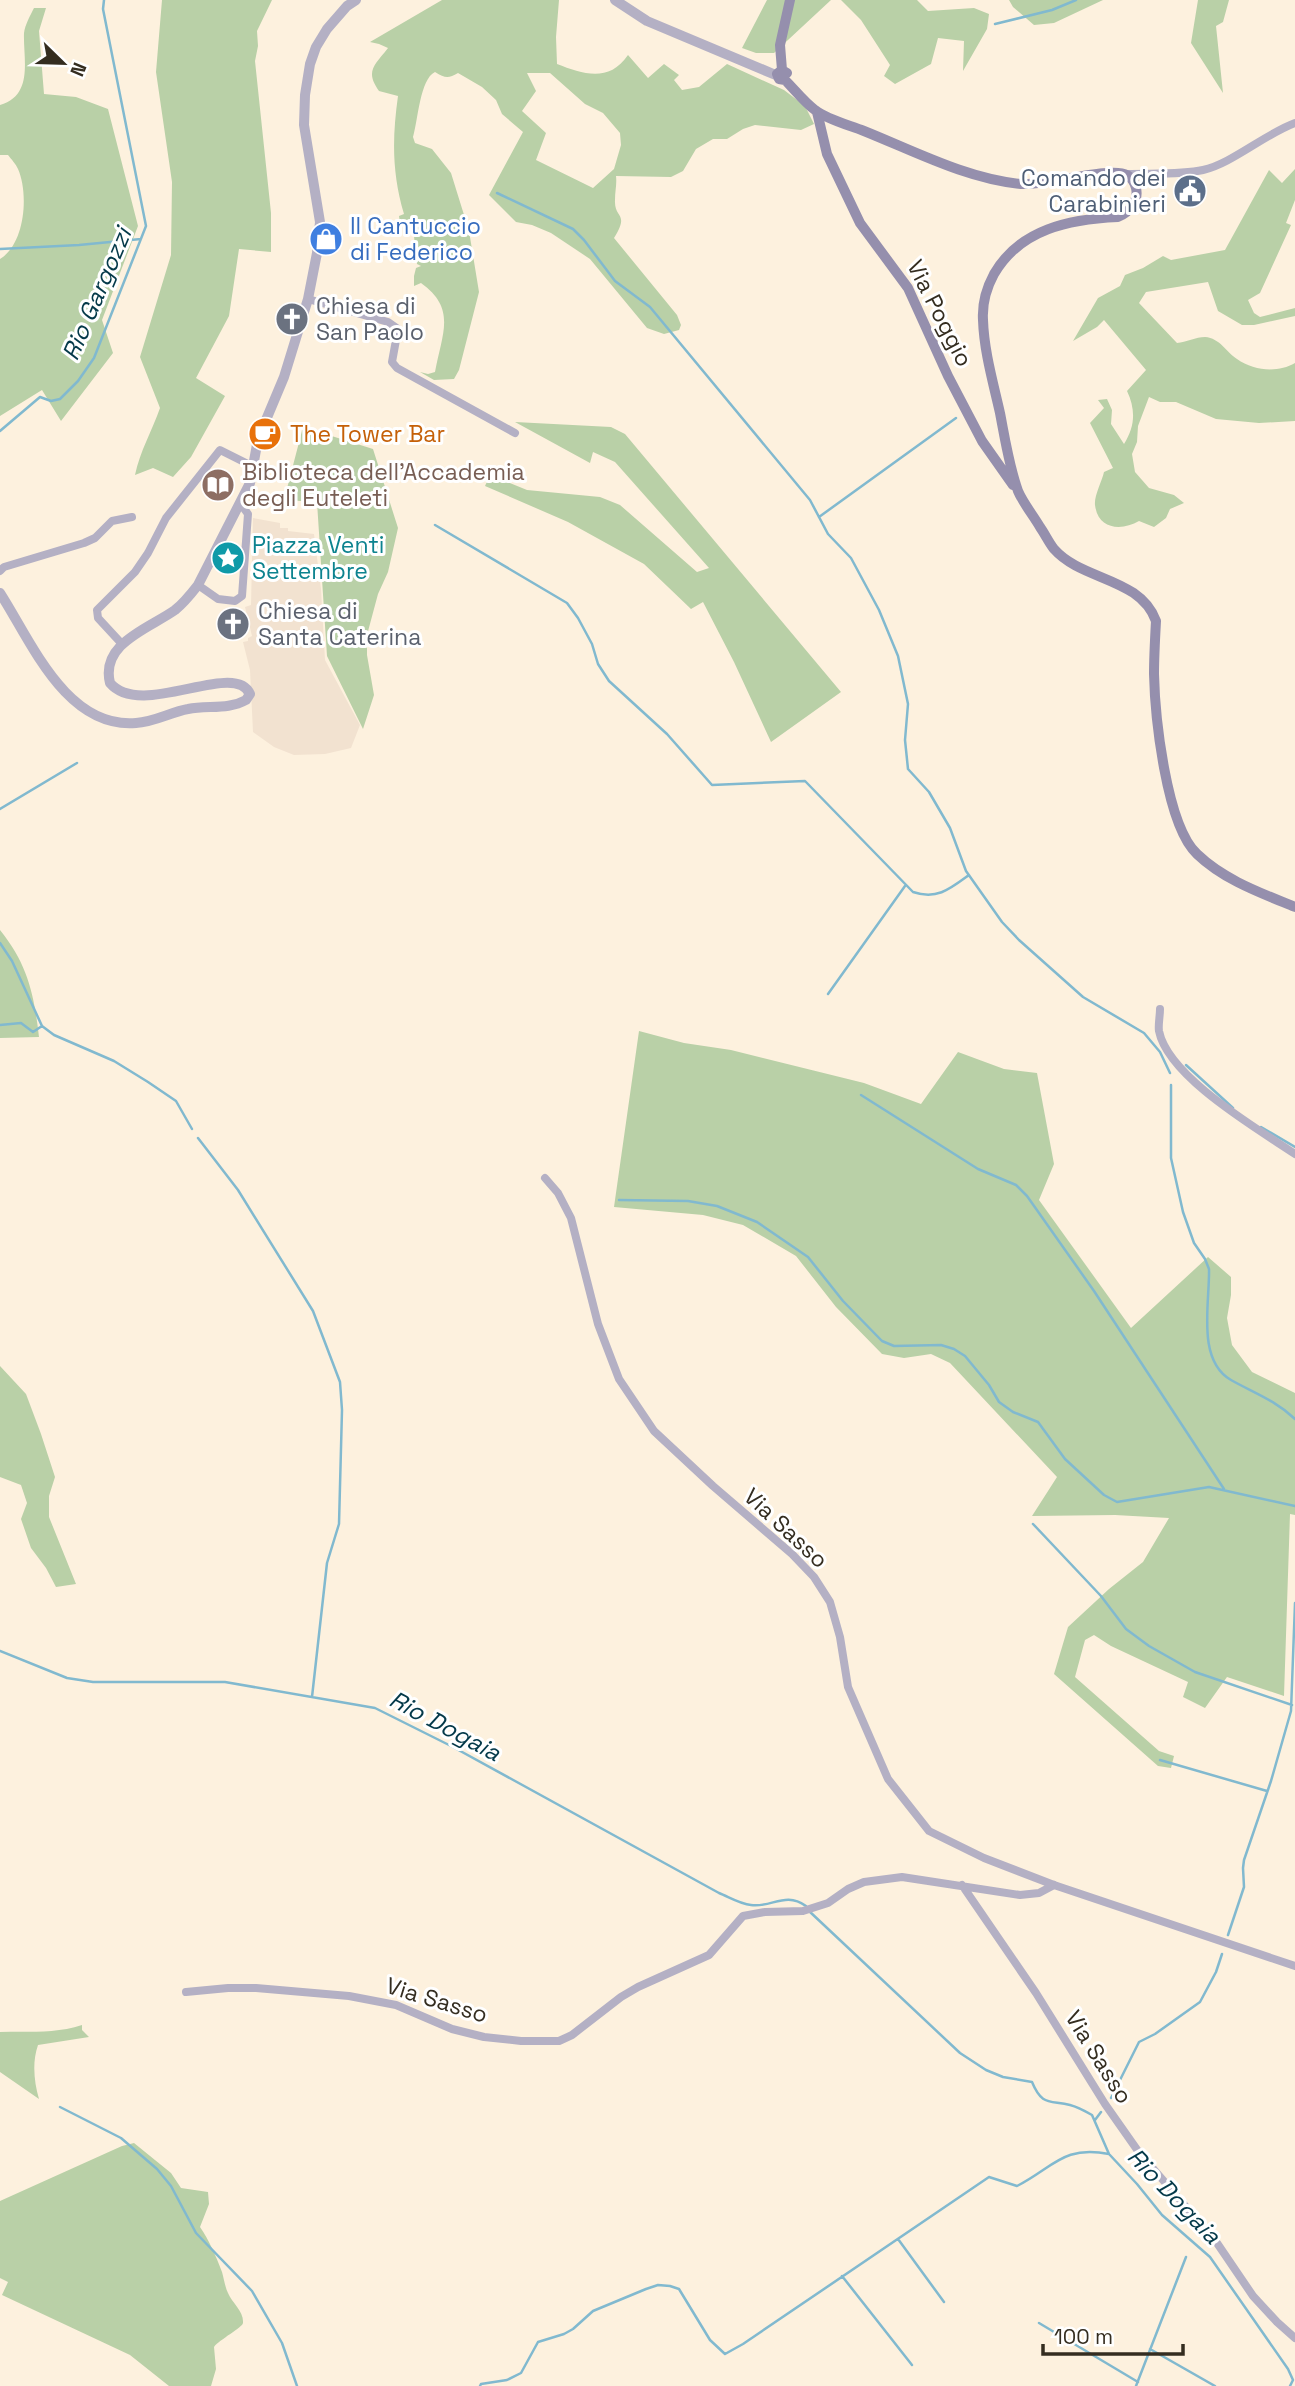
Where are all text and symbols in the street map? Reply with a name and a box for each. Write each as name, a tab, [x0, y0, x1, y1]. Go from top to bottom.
north arrow	[28, 28, 98, 98]
text: N	[64, 59, 92, 80]
place label: Comando dei Carabinieri	[1021, 163, 1166, 219]
public building icon: Comando dei Carabinieri	[1171, 172, 1209, 210]
place label: Il Cantuccio di Federico	[350, 211, 481, 267]
water label: Rio Gargozzi	[55, 220, 140, 365]
shop icon: Il Cantuccio di Federico	[307, 220, 345, 258]
street label: Via Poggio	[900, 254, 980, 372]
place label: Chiesa di San Paolo	[316, 291, 424, 347]
church icon: Chiesa di San Paolo	[273, 300, 311, 338]
cafe icon: The Tower Bar	[246, 415, 284, 453]
place label: The Tower Bar	[290, 419, 445, 449]
place label: Biblioteca dell'Accademia degli Euteleti	[242, 457, 525, 513]
library icon: Biblioteca dell'Accademia degli Euteleti	[199, 466, 237, 504]
place label: Piazza Venti Settembre	[252, 530, 384, 586]
place icon: Piazza Venti Settembre	[209, 539, 247, 577]
place label: Chiesa di Santa Caterina	[258, 596, 421, 652]
church icon: Chiesa di Santa Caterina	[214, 605, 252, 643]
street label: Via Sasso	[737, 1481, 835, 1575]
water label: Rio Dogaia	[384, 1683, 506, 1768]
street label: Via Sasso	[383, 1970, 491, 2030]
street label: Via Sasso	[1059, 2005, 1139, 2109]
water label: Rio Dogaia	[1121, 2141, 1228, 2250]
scale bar	[1043, 2312, 1183, 2356]
text: 100 m	[1054, 2323, 1113, 2350]

